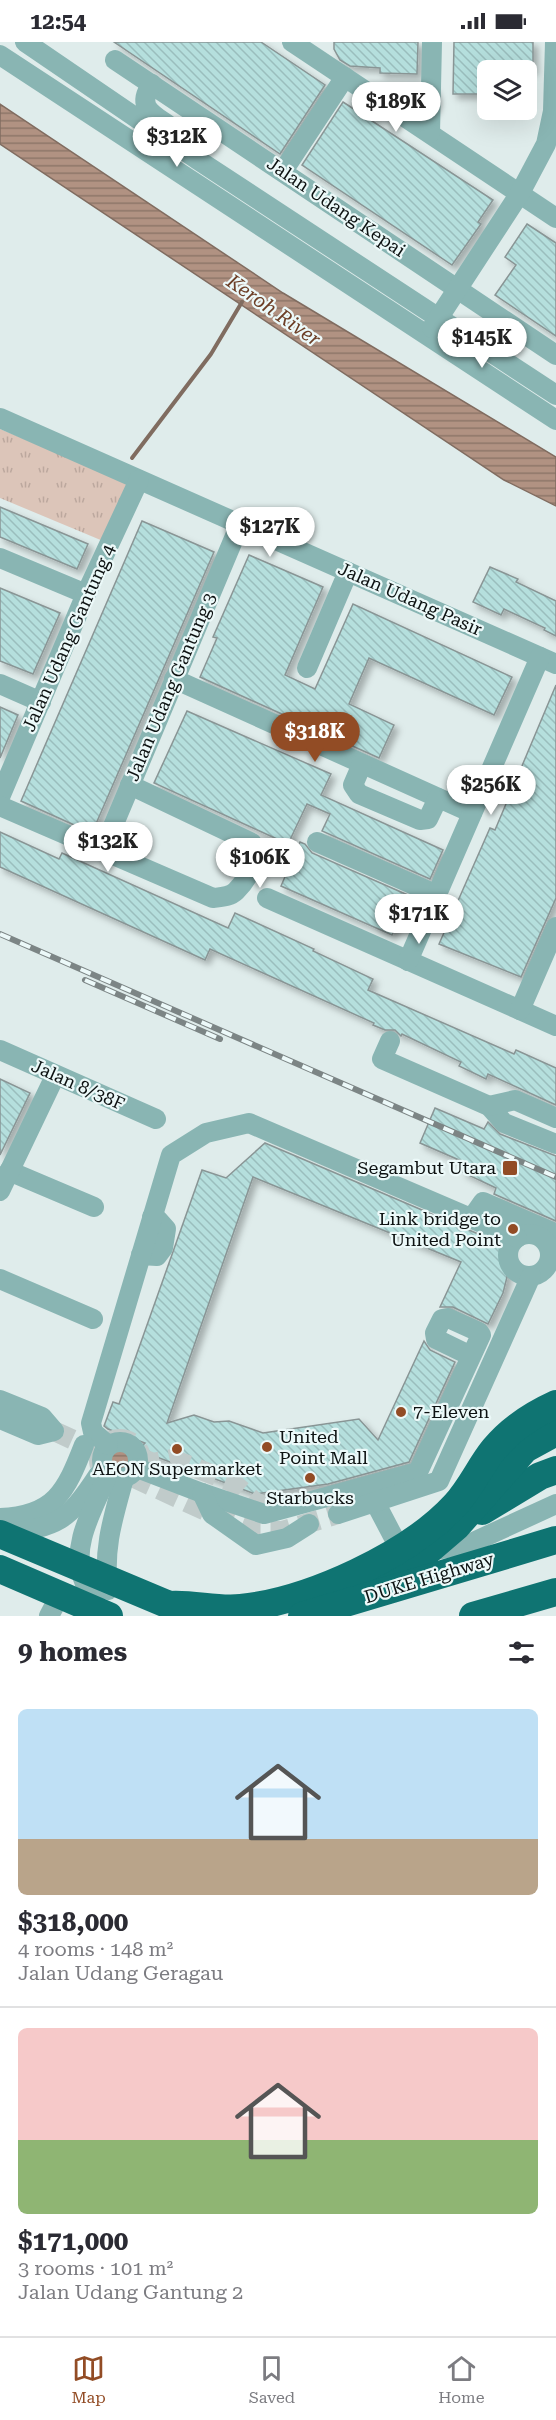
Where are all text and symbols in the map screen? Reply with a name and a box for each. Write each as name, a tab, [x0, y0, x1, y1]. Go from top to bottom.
text: 12:54	[30, 9, 86, 34]
map controls	[477, 60, 537, 120]
button: layers	[477, 60, 537, 120]
pin: $189K	[354, 82, 438, 133]
text: $189K	[366, 89, 426, 113]
pin: $312K	[135, 117, 219, 168]
text: $312K	[147, 124, 207, 148]
street label: Jalan Udang Kepai	[263, 153, 410, 261]
water label: Keroh River	[222, 268, 326, 351]
pin: $145K	[440, 318, 524, 369]
text: $145K	[452, 325, 512, 349]
pin: $127K	[228, 507, 312, 558]
text: $127K	[240, 514, 300, 538]
street label: Jalan Udang Gantung 4	[18, 541, 119, 735]
street label: Jalan Udang Pasir	[335, 557, 485, 640]
street label: Jalan Udang Gantung 3	[121, 589, 220, 784]
pin: $318K	[273, 712, 357, 763]
text: $318K	[285, 719, 345, 743]
pin: $256K	[449, 765, 533, 816]
text: $256K	[461, 772, 521, 796]
pin: $132K	[66, 822, 150, 873]
text: $132K	[78, 829, 138, 853]
pin: $106K	[218, 838, 302, 889]
text: $106K	[230, 845, 290, 869]
pin: $171K	[377, 894, 461, 945]
text: $171K	[389, 901, 449, 925]
street label: Jalan 8/38F	[28, 1055, 128, 1114]
place label: Segambut Utara	[357, 1157, 496, 1178]
marker: Segambut Utara	[501, 1159, 519, 1177]
place label: Link bridge to United Point	[379, 1208, 501, 1250]
marker: Link bridge to United Point	[506, 1222, 520, 1236]
place label: 7-Eleven	[413, 1401, 490, 1422]
marker: 7-Eleven	[394, 1405, 408, 1419]
place label: United Point Mall	[279, 1426, 368, 1468]
marker: United Point Mall	[260, 1440, 274, 1454]
marker: AEON Supermarket	[170, 1442, 184, 1456]
place label: AEON Supermarket	[92, 1458, 262, 1479]
marker: Starbucks	[303, 1471, 317, 1485]
place label: Starbucks	[266, 1487, 354, 1508]
street label: DUKE Highway	[361, 1548, 497, 1607]
icon: filters	[505, 1636, 538, 1669]
text: 9 homes	[18, 1637, 127, 1667]
icon: home	[224, 1748, 332, 1856]
text: $318,000	[18, 1907, 128, 1937]
text: 4 rooms · 148 m²	[18, 1937, 173, 1961]
text: Jalan Udang Geragau	[18, 1961, 223, 1985]
icon: home	[224, 2067, 332, 2175]
text: $171,000	[18, 2226, 128, 2256]
text: 3 rooms · 101 m²	[18, 2256, 173, 2280]
text: Jalan Udang Gantung 2	[18, 2280, 243, 2304]
tab: Map	[72, 2352, 106, 2407]
tab: Saved	[249, 2352, 295, 2407]
tab: Home	[438, 2352, 485, 2407]

